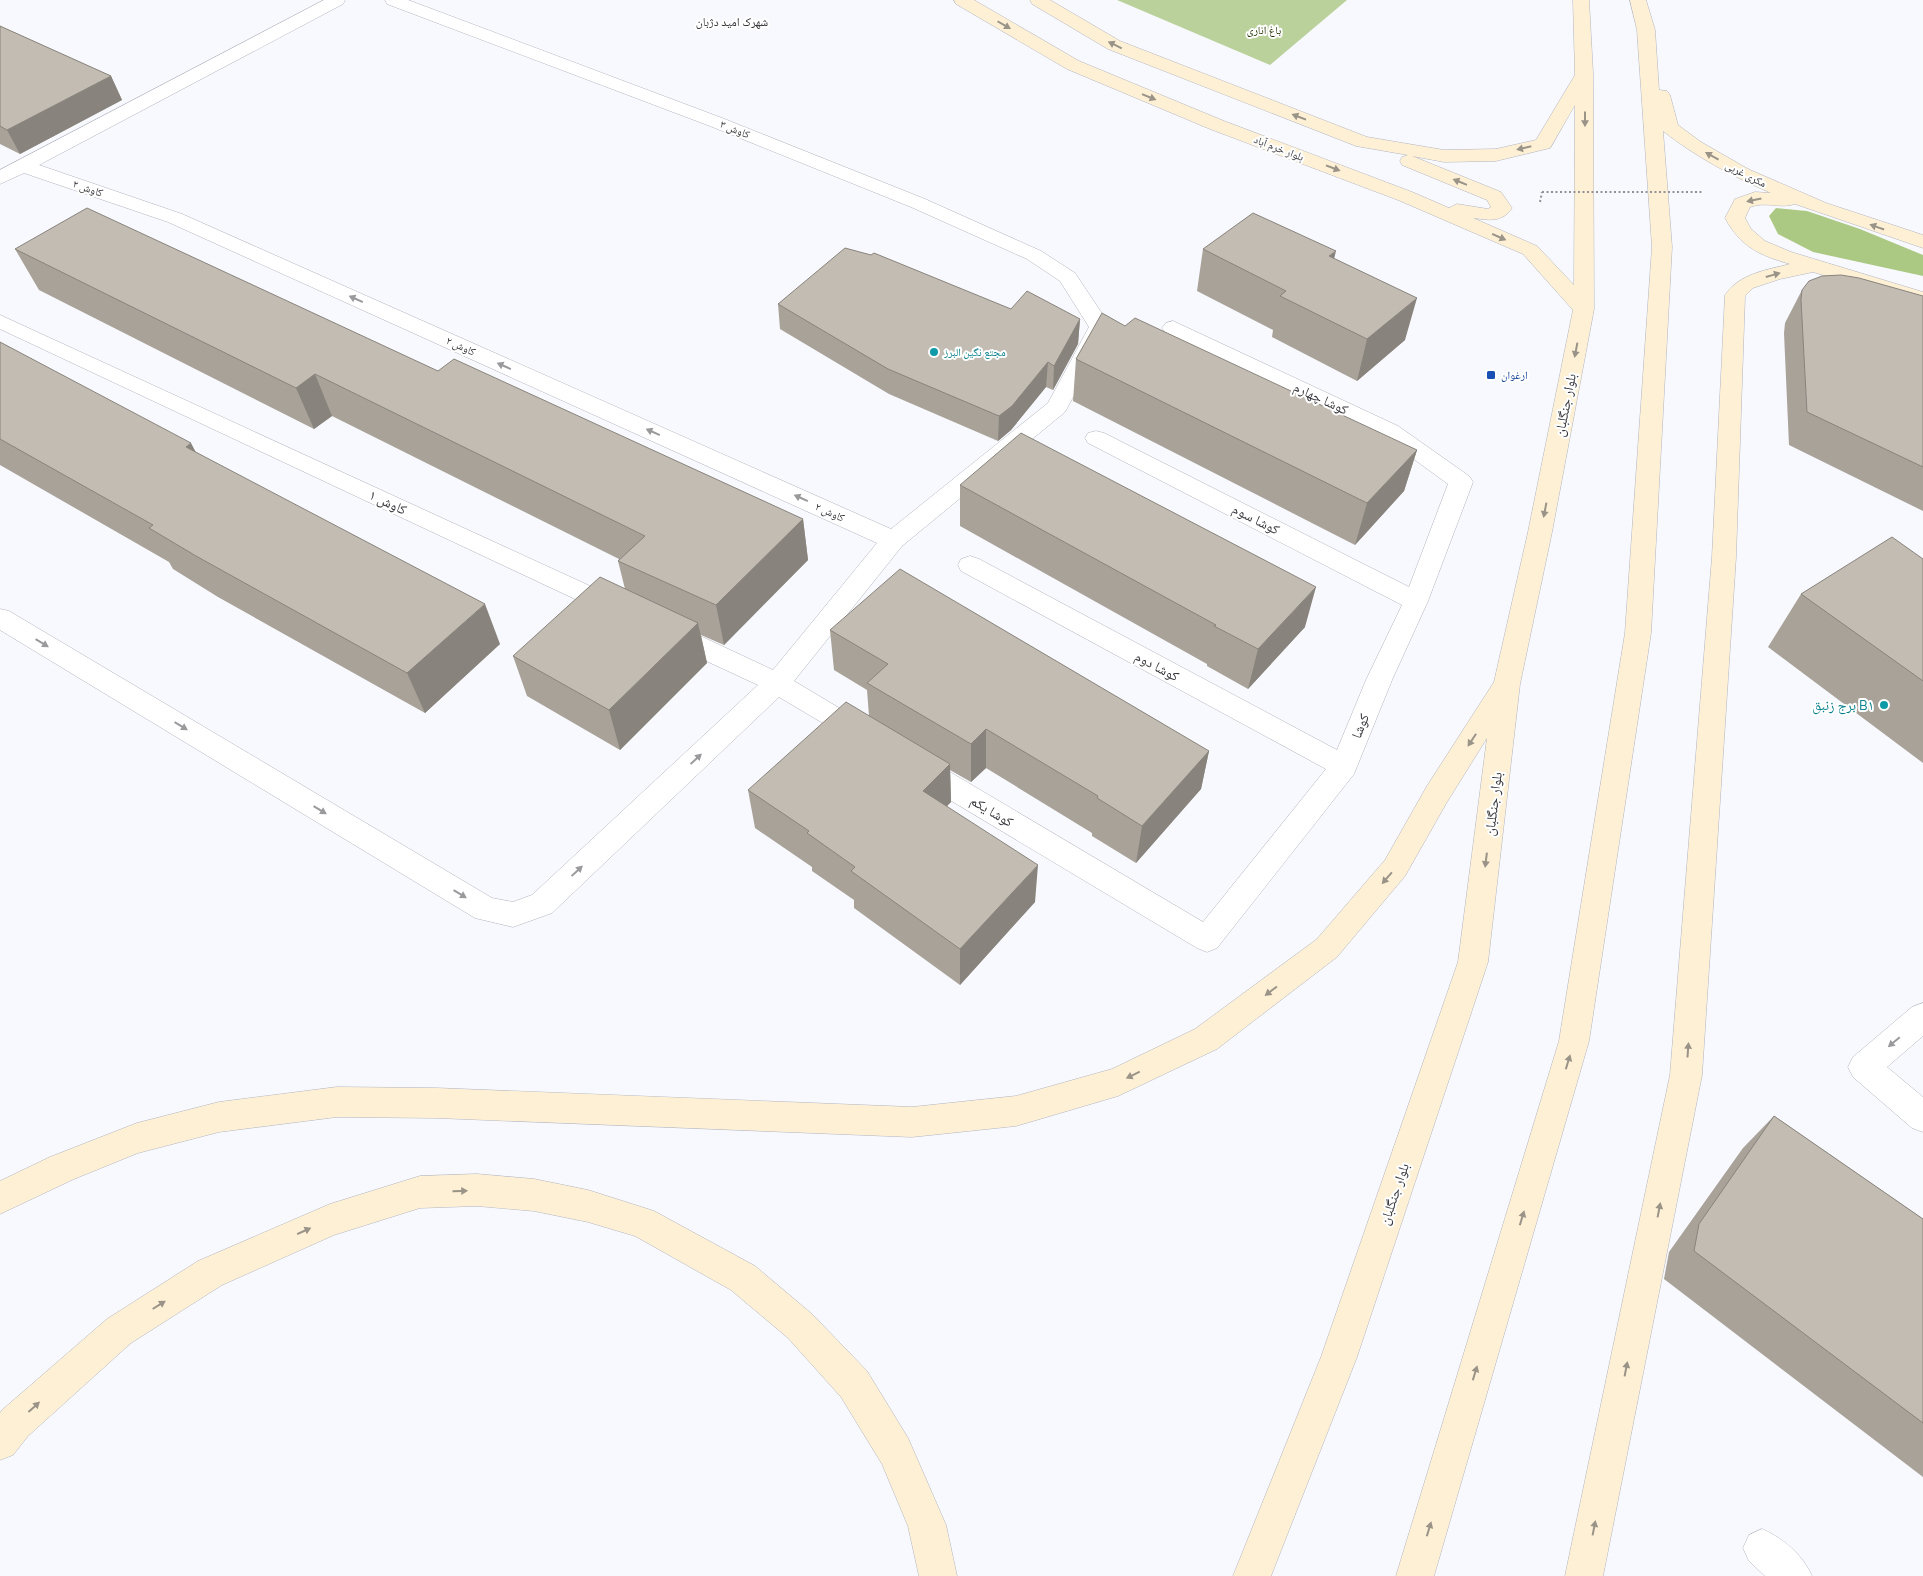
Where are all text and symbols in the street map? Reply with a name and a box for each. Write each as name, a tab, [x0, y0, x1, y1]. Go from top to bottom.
district label: شهرک امید دژبان	[696, 12, 768, 31]
one-way arrow	[997, 20, 1010, 29]
park label: باغ اناری	[1247, 22, 1281, 38]
one-way arrow	[1108, 40, 1122, 48]
one-way arrow	[1142, 93, 1156, 101]
one-way arrow	[1581, 111, 1589, 127]
one-way arrow	[1291, 113, 1306, 120]
street label: کاوش ۳	[718, 116, 753, 142]
street label: بلوار خرم آباد	[1252, 131, 1306, 165]
one-way arrow	[1517, 145, 1532, 153]
one-way arrow	[1706, 152, 1719, 161]
street label: مکری غربی	[1723, 157, 1769, 191]
one-way arrow	[1326, 165, 1340, 173]
street label: کاوش ۲	[71, 175, 106, 201]
one-way arrow	[1453, 177, 1467, 185]
one-way arrow	[1747, 196, 1762, 204]
one-way arrow	[1869, 222, 1884, 230]
one-way arrow	[1492, 233, 1506, 241]
one-way arrow	[1765, 271, 1780, 279]
one-way arrow	[349, 295, 363, 303]
street label: کاوش ۲	[444, 332, 479, 360]
one-way arrow	[1572, 343, 1580, 358]
place label: مجتع نگین البرز	[943, 344, 1006, 360]
marker: مجتع نگین البرز	[928, 346, 940, 358]
one-way arrow	[497, 361, 511, 369]
place label: ارغوان	[1501, 367, 1528, 383]
marker: ارغوان	[1485, 369, 1497, 381]
street label: بلوار جنگلبان	[1548, 371, 1581, 438]
street label: کوشا چهارم	[1290, 376, 1352, 419]
one-way arrow	[646, 428, 660, 436]
street label: کاوش ۱	[366, 484, 411, 519]
one-way arrow	[794, 494, 808, 502]
street label: کاوش ۲	[813, 498, 848, 526]
street label: کوشا سوم	[1229, 498, 1284, 540]
one-way arrow	[1540, 502, 1548, 518]
one-way arrow	[35, 638, 48, 647]
street label: کوشا دوم	[1131, 645, 1183, 686]
place label: برج زنبق B۱	[1812, 694, 1874, 715]
marker: برج زنبق B۱	[1878, 699, 1890, 711]
street label: کوشا	[1345, 710, 1374, 741]
one-way arrow	[175, 722, 188, 731]
one-way arrow	[1467, 733, 1476, 747]
one-way arrow	[689, 753, 701, 765]
street label: بلوار جنگلبان	[1478, 771, 1507, 837]
street label: کوشا یکم	[967, 790, 1018, 832]
one-way arrow	[314, 806, 327, 815]
one-way arrow	[1482, 852, 1490, 868]
one-way arrow	[571, 865, 583, 877]
one-way arrow	[1381, 871, 1392, 884]
one-way arrow	[453, 889, 466, 898]
one-way arrow	[1264, 986, 1278, 996]
one-way arrow	[1887, 1037, 1900, 1048]
one-way arrow	[1684, 1042, 1692, 1058]
one-way arrow	[1564, 1054, 1572, 1069]
one-way arrow	[1125, 1071, 1140, 1079]
street label: بلوار جنگلبان	[1373, 1160, 1414, 1228]
one-way arrow	[452, 1187, 468, 1195]
one-way arrow	[1655, 1201, 1663, 1217]
one-way arrow	[1518, 1210, 1526, 1225]
one-way arrow	[297, 1227, 311, 1235]
one-way arrow	[153, 1300, 166, 1310]
one-way arrow	[1623, 1361, 1631, 1377]
one-way arrow	[1472, 1366, 1480, 1381]
one-way arrow	[27, 1401, 39, 1413]
one-way arrow	[1590, 1521, 1598, 1536]
one-way arrow	[1426, 1522, 1434, 1537]

